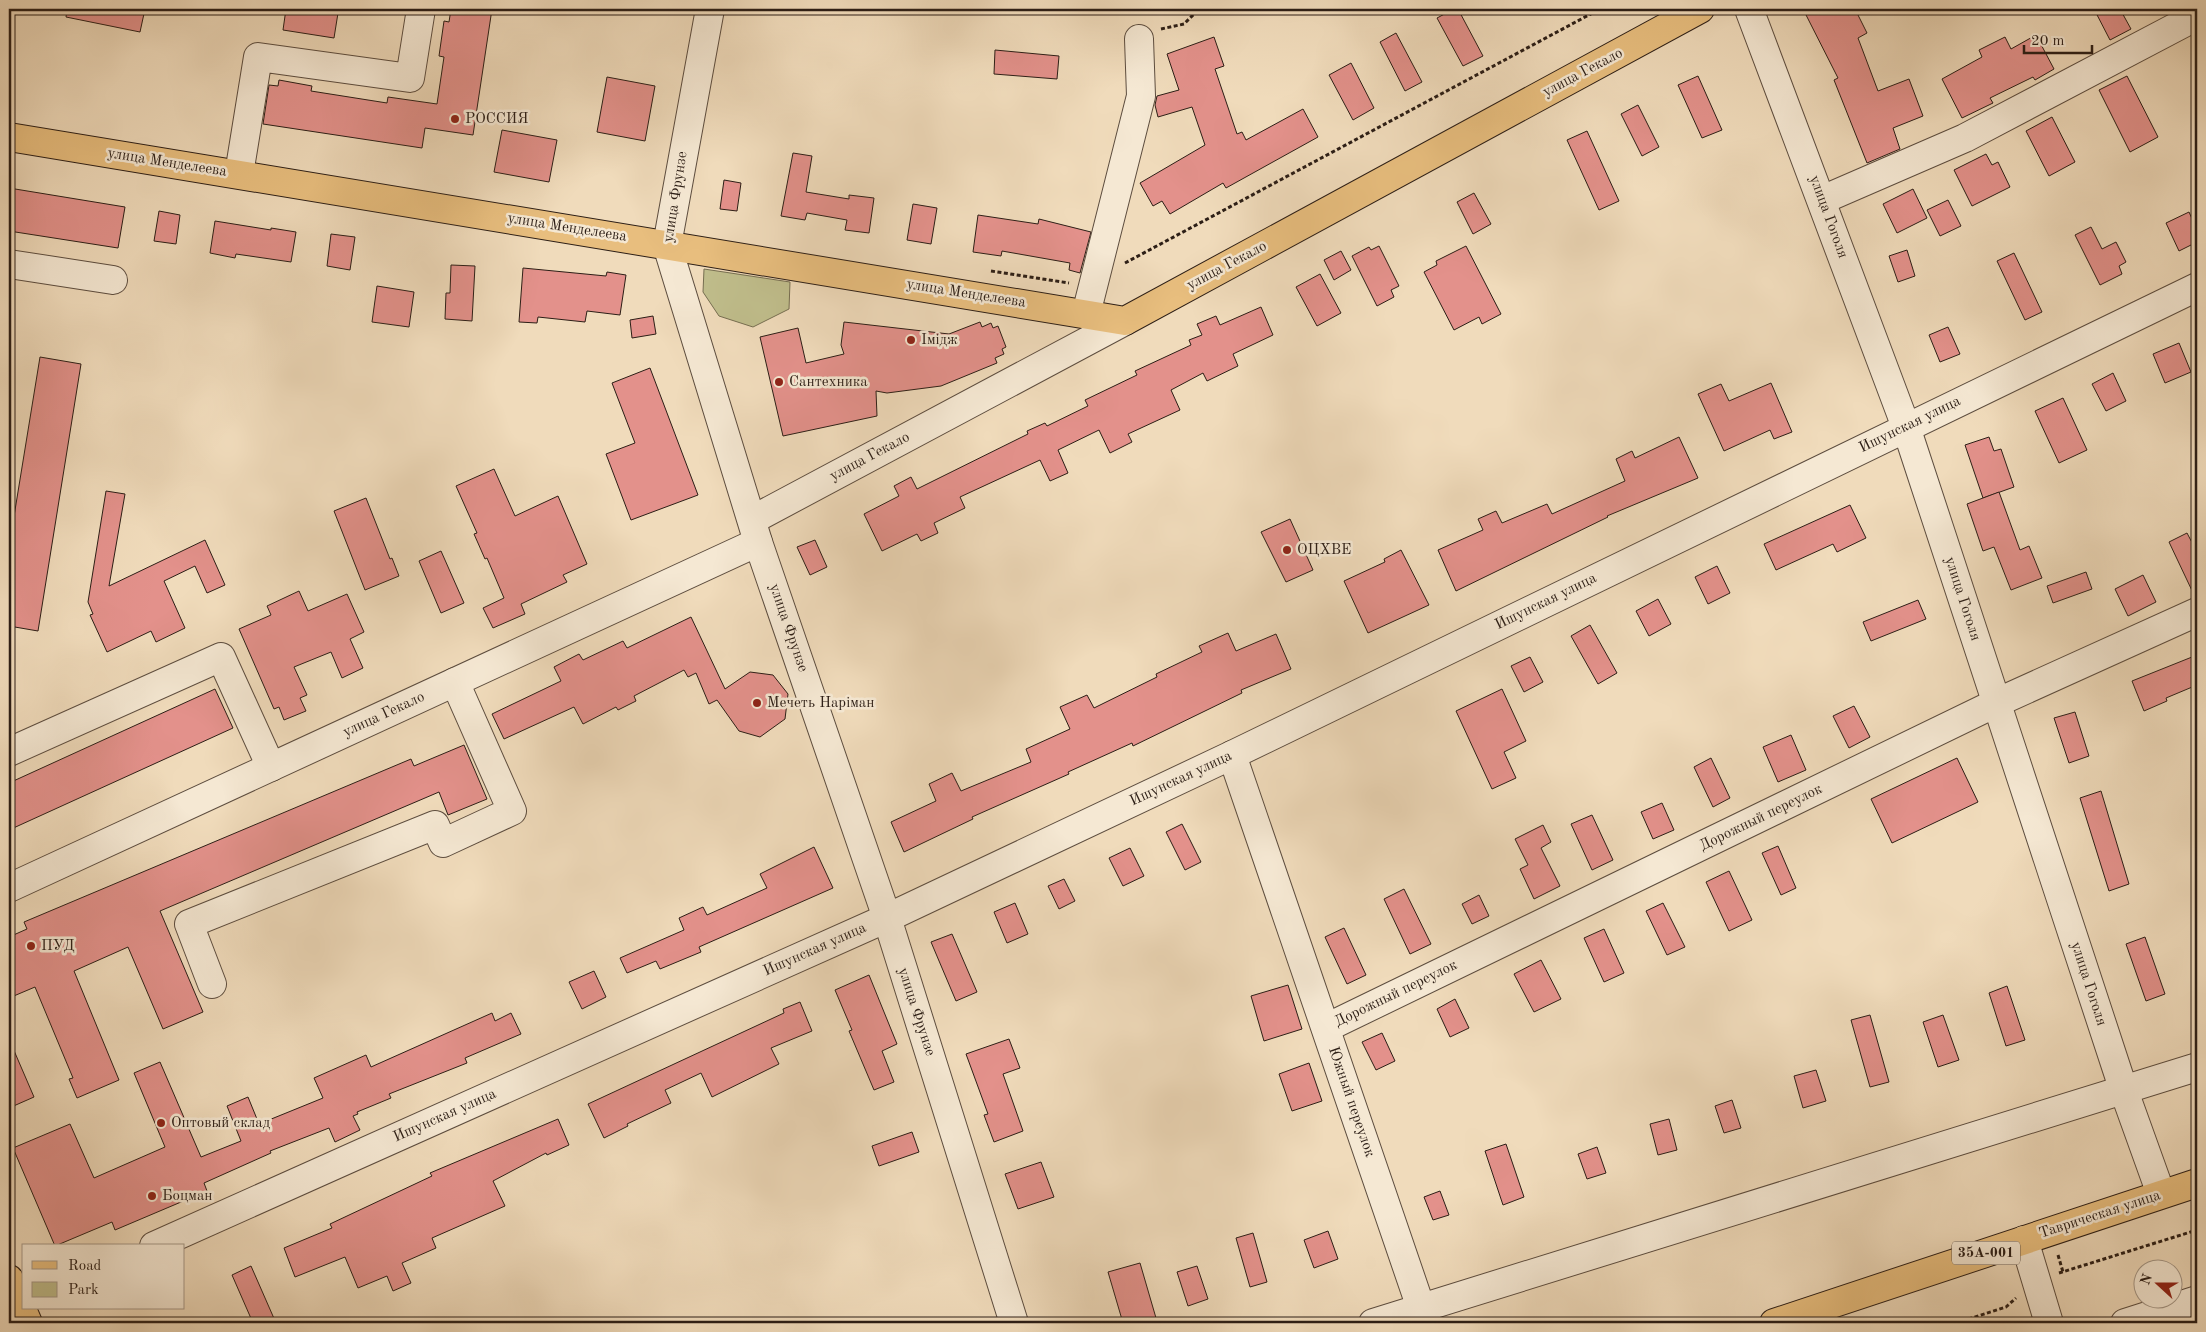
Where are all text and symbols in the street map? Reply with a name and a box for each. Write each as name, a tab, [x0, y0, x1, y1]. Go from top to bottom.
scale bar	[2024, 22, 2091, 54]
text: 20 m	[2031, 34, 2065, 49]
street label: улица Гекало	[1541, 46, 1625, 100]
place label: РОССИЯ	[465, 112, 529, 127]
marker: РОССИЯ	[449, 113, 461, 125]
street label: улица Менделеева	[106, 146, 228, 180]
street label: улица Фрунзе	[661, 150, 691, 244]
street label: улица Гоголя	[1806, 173, 1850, 261]
street label: улица Менделеева	[506, 211, 628, 245]
street label: улица Гекало	[1185, 239, 1269, 293]
street label: улица Менделеева	[905, 277, 1027, 311]
place label: Імідж	[921, 333, 958, 348]
marker: Імідж	[905, 334, 917, 346]
place label: Сантехника	[789, 375, 868, 390]
marker: Сантехника	[773, 376, 785, 388]
street label: Ишунская улица	[1857, 394, 1964, 456]
street label: улица Гекало	[828, 430, 912, 484]
place label: ОЦХВЕ	[1297, 543, 1351, 558]
marker: ОЦХВЕ	[1281, 544, 1293, 556]
street label: улица Гоголя	[1941, 555, 1983, 643]
street label: Ишунская улица	[1493, 571, 1600, 633]
street label: улица Фрунзе	[766, 582, 810, 674]
street label: улица Гекало	[341, 690, 427, 740]
place label: Мечеть Наріман	[767, 696, 874, 711]
marker: Мечеть Наріман	[751, 697, 763, 709]
street label: Ишунская улица	[1128, 749, 1235, 809]
street label: Дорожный переулок	[1697, 782, 1825, 854]
street label: Ишунская улица	[761, 920, 869, 979]
place label: ПУД	[41, 939, 75, 954]
marker: ПУД	[25, 940, 37, 952]
street label: улица Гоголя	[2067, 940, 2109, 1028]
street label: Дорожный переулок	[1332, 958, 1460, 1030]
street label: улица Фрунзе	[895, 966, 937, 1058]
street label: Южный переулок	[1325, 1045, 1377, 1160]
street label: Ишунская улица	[391, 1086, 499, 1145]
place label: Оптовый склад	[171, 1116, 271, 1131]
marker: Оптовый склад	[155, 1117, 167, 1129]
street label: Таврическая улица	[2037, 1188, 2163, 1242]
place label: Боцман	[162, 1189, 213, 1204]
marker: Боцман	[146, 1190, 158, 1202]
road number: 35А-001	[1952, 1242, 2020, 1264]
legend	[22, 1244, 185, 1310]
text: Road	[68, 1259, 102, 1274]
north arrow	[2134, 1260, 2184, 1310]
text: N	[2138, 1272, 2155, 1287]
text: Park	[68, 1283, 99, 1298]

